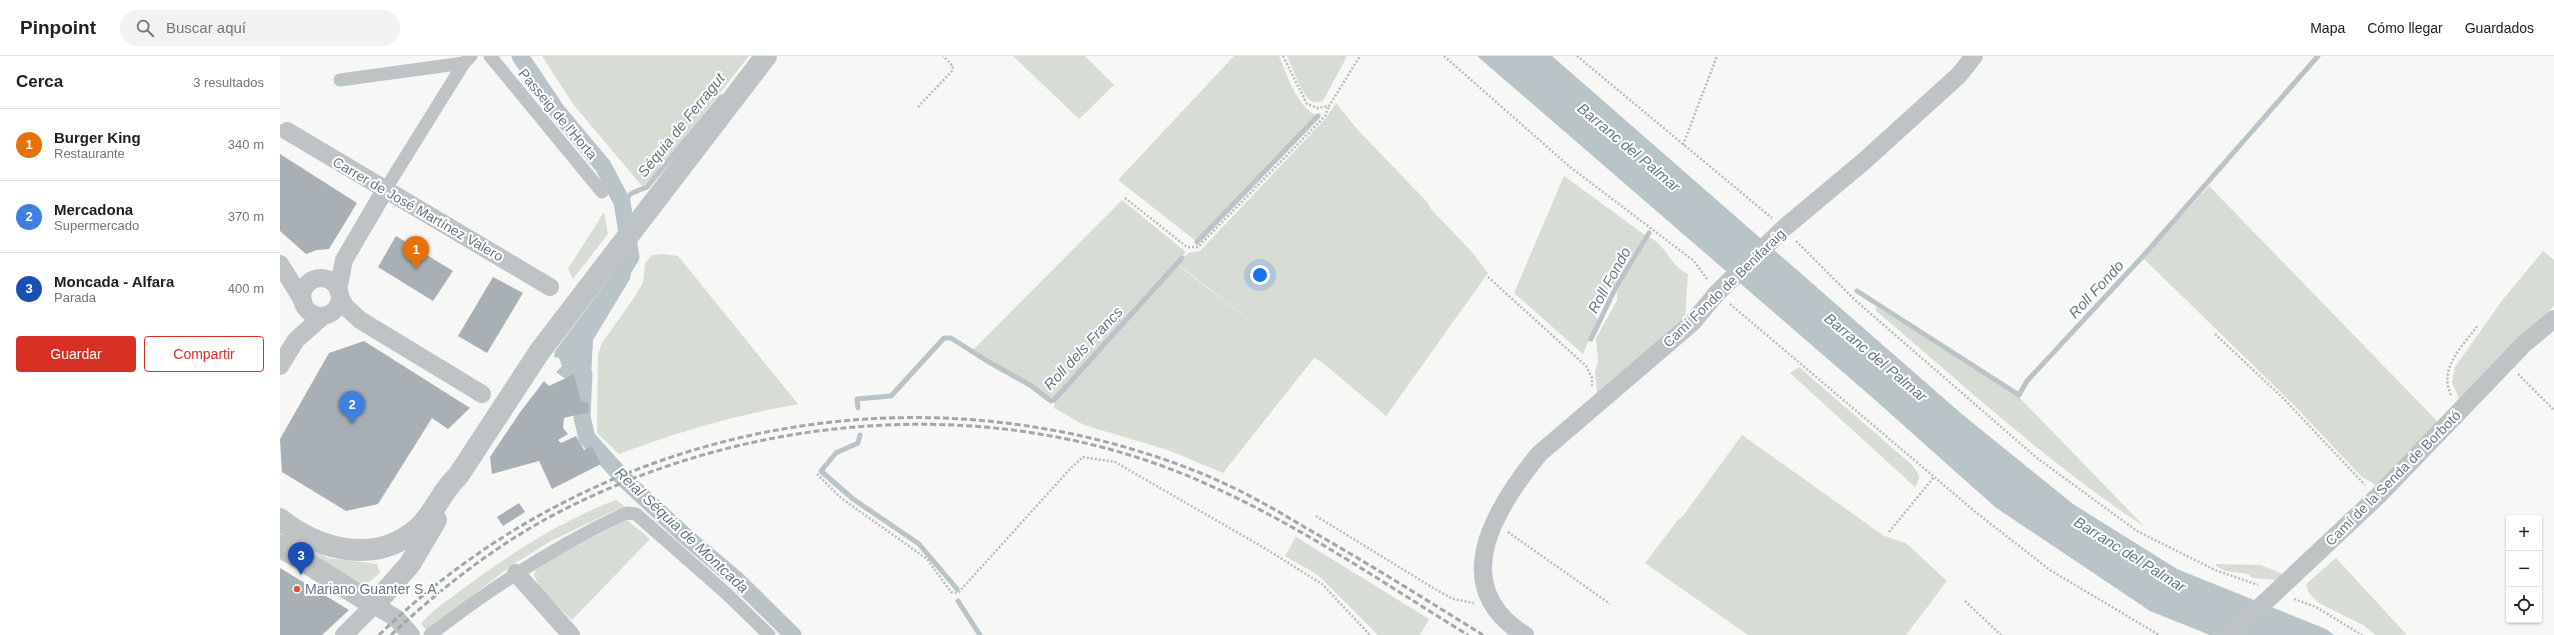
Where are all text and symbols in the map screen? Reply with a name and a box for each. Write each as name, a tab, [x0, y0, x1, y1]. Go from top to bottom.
search box	[120, 10, 400, 46]
text: Pinpoint	[20, 17, 96, 38]
icon: search	[134, 17, 156, 39]
text: Buscar aquí	[166, 19, 246, 36]
text: Mapa	[2310, 20, 2345, 36]
text: Cómo llegar	[2367, 20, 2443, 36]
text: Guardados	[2465, 20, 2534, 36]
street label: Passeig de l'Horta	[515, 66, 601, 163]
water label: Séquia de Ferragut	[634, 69, 729, 180]
text: Cerca	[16, 72, 63, 91]
text: 3 resultados	[193, 75, 264, 90]
water label: Barranc del Palmar	[1574, 99, 1684, 195]
text: Burger King	[54, 129, 141, 146]
text: 1	[25, 137, 33, 152]
text: 340 m	[228, 137, 264, 152]
text: Restaurante	[54, 146, 125, 161]
street label: Carrer de José Martínez Valero	[330, 154, 506, 265]
text: Mercadona	[54, 201, 133, 218]
text: 2	[25, 209, 33, 224]
text: 370 m	[228, 209, 264, 224]
text: Supermercado	[54, 218, 139, 233]
street label: Camí Fondo de Benifaraig	[1660, 225, 1788, 351]
pin: 1	[403, 236, 429, 269]
water label: Roll Fondo	[1584, 244, 1634, 316]
water label: Roll Fondo	[2065, 257, 2127, 321]
your location	[1250, 265, 1270, 285]
text: Moncada - Alfara	[54, 273, 174, 290]
text: 3	[25, 281, 33, 296]
text: 400 m	[228, 281, 264, 296]
text: Parada	[54, 290, 96, 305]
water label: Roll dels Francs	[1040, 303, 1126, 393]
water label: Barranc del Palmar	[1821, 309, 1931, 405]
button: Guardar	[16, 336, 136, 372]
button: Compartir	[144, 336, 264, 372]
pin: 2	[339, 391, 365, 424]
street label: Camí de la Senda de Borbotó	[2322, 407, 2464, 549]
water label: Reial Séquia de Montcada	[612, 464, 752, 596]
water label: Barranc del Palmar	[2071, 513, 2190, 596]
map controls	[2506, 515, 2542, 623]
button: +	[2506, 515, 2542, 551]
pin: 3	[288, 542, 314, 575]
button: −	[2506, 551, 2542, 587]
place label: Mariano Guanter S.A.	[305, 581, 440, 597]
marker: Mariano Guanter S.A.	[292, 584, 302, 594]
button: locate	[2506, 587, 2542, 623]

